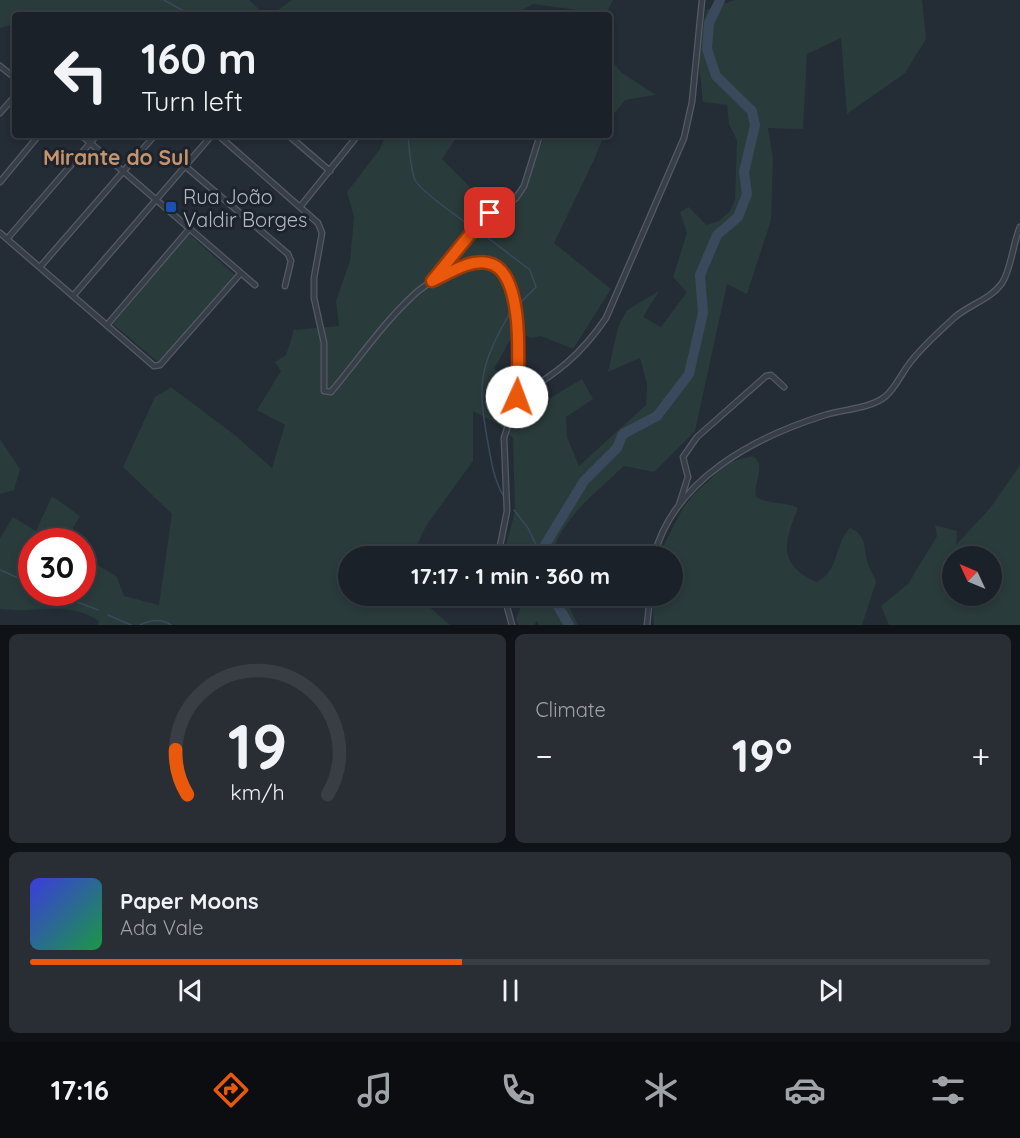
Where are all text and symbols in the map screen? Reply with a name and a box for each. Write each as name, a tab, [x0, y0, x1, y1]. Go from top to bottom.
text: 160 m	[141, 32, 257, 85]
icon: left	[42, 36, 120, 114]
text: Turn left	[141, 84, 243, 118]
district label: Mirante do Sul	[43, 144, 189, 170]
place label: Rua João Valdir Borges	[183, 184, 307, 232]
pin	[464, 187, 515, 238]
icon: arrive	[473, 196, 506, 229]
marker: Rua João Valdir Borges	[164, 200, 178, 214]
position arrow	[485, 365, 549, 429]
speed limit sign: 30	[18, 528, 96, 606]
north arrow	[942, 546, 1002, 606]
map controls	[942, 546, 1002, 606]
text: 17:17 · 1 min · 360 m	[411, 562, 610, 590]
text: Climate	[536, 697, 606, 722]
text: 19	[227, 707, 287, 785]
text: 19°	[732, 727, 792, 783]
text: −	[536, 735, 553, 776]
text: +	[971, 735, 990, 776]
text: km/h	[230, 780, 284, 806]
text: Paper Moons	[120, 887, 259, 915]
text: Ada Vale	[120, 915, 204, 940]
icon: previous	[174, 974, 207, 1007]
icon: pause	[494, 974, 527, 1007]
icon: next	[814, 974, 847, 1007]
icon: directions	[210, 1069, 252, 1111]
icon: music	[354, 1069, 396, 1111]
icon: phone	[497, 1069, 539, 1111]
icon: climate	[640, 1069, 682, 1111]
icon: car	[784, 1069, 826, 1111]
icon: filters	[927, 1069, 969, 1111]
text: 17:16	[51, 1073, 109, 1107]

